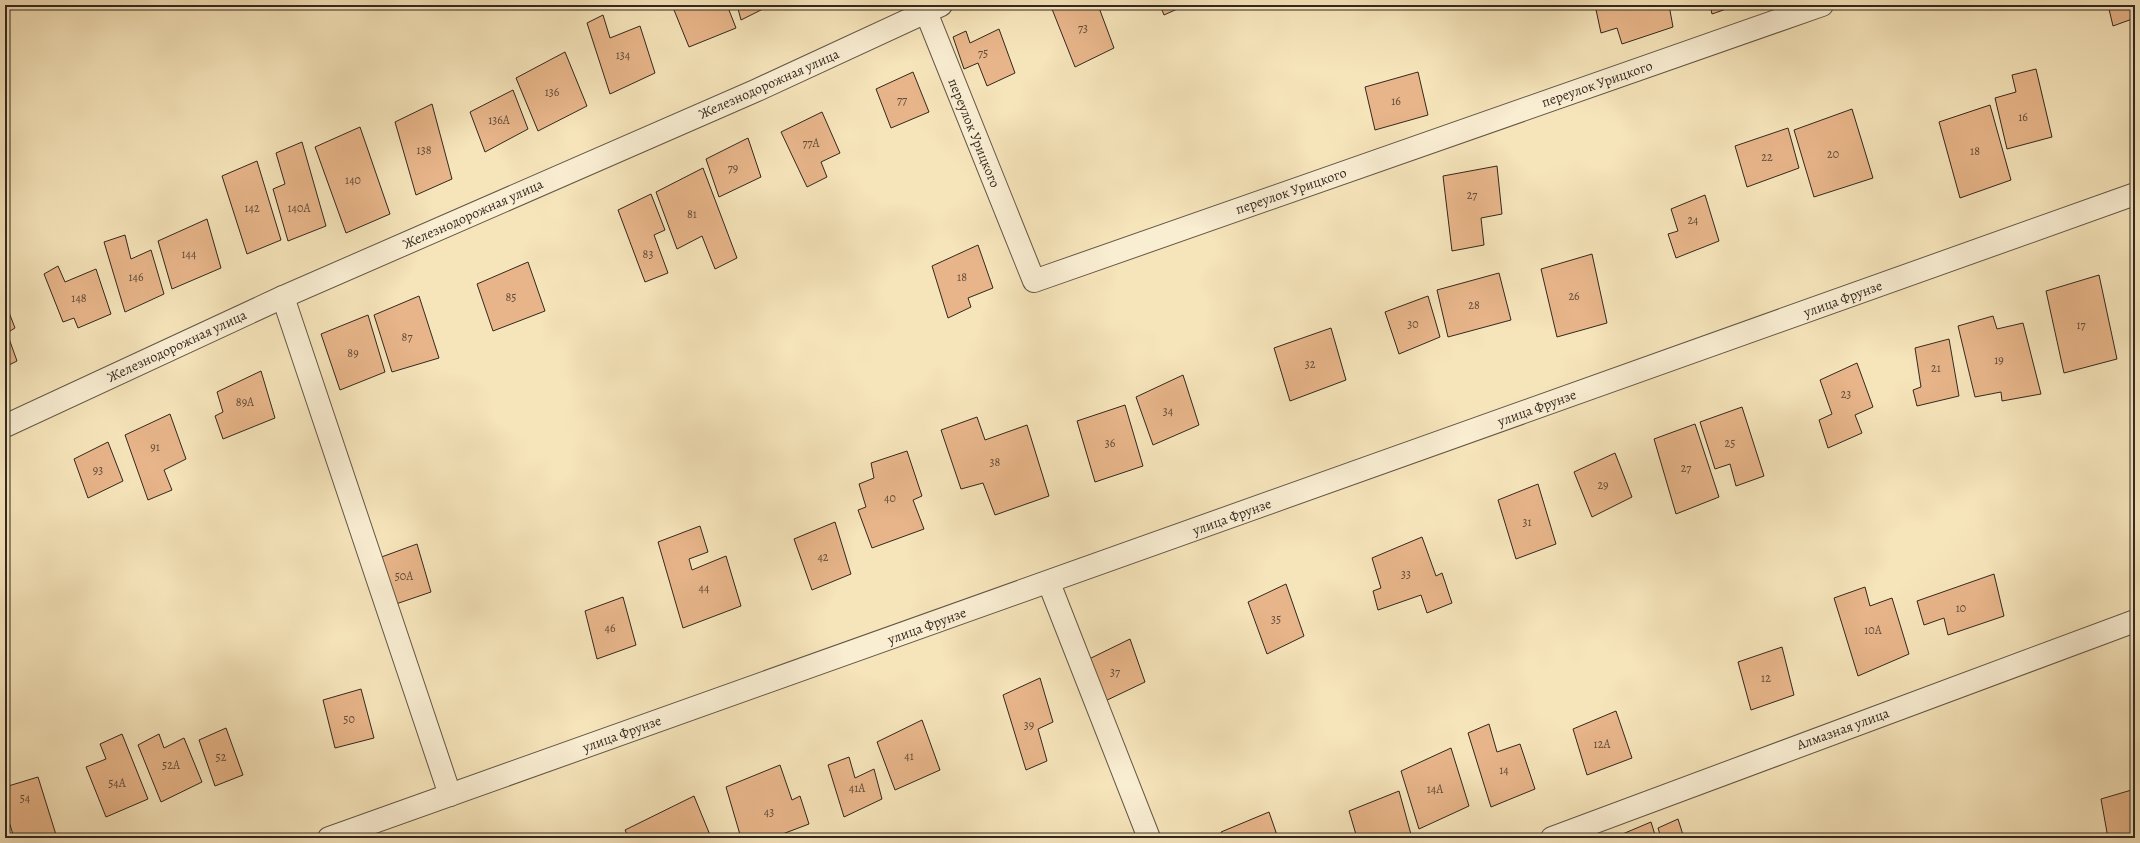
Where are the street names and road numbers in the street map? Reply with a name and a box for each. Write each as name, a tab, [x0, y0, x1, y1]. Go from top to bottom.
street label: Железнодорожная улица	[696, 44, 843, 124]
street label: переулок Урицкого	[1539, 56, 1655, 112]
street label: переулок Урицкого	[943, 75, 1005, 191]
street label: переулок Урицкого	[1233, 163, 1349, 219]
street label: Железнодорожная улица	[400, 174, 547, 254]
street label: улица Фрунзе	[1800, 276, 1885, 322]
street label: Железнодорожная улица	[104, 305, 250, 387]
street label: улица Фрунзе	[1494, 385, 1579, 431]
street label: улица Фрунзе	[1189, 494, 1274, 540]
street label: улица Фрунзе	[884, 603, 969, 649]
street label: Алмазная улица	[1793, 703, 1892, 755]
street label: улица Фрунзе	[579, 711, 664, 757]

